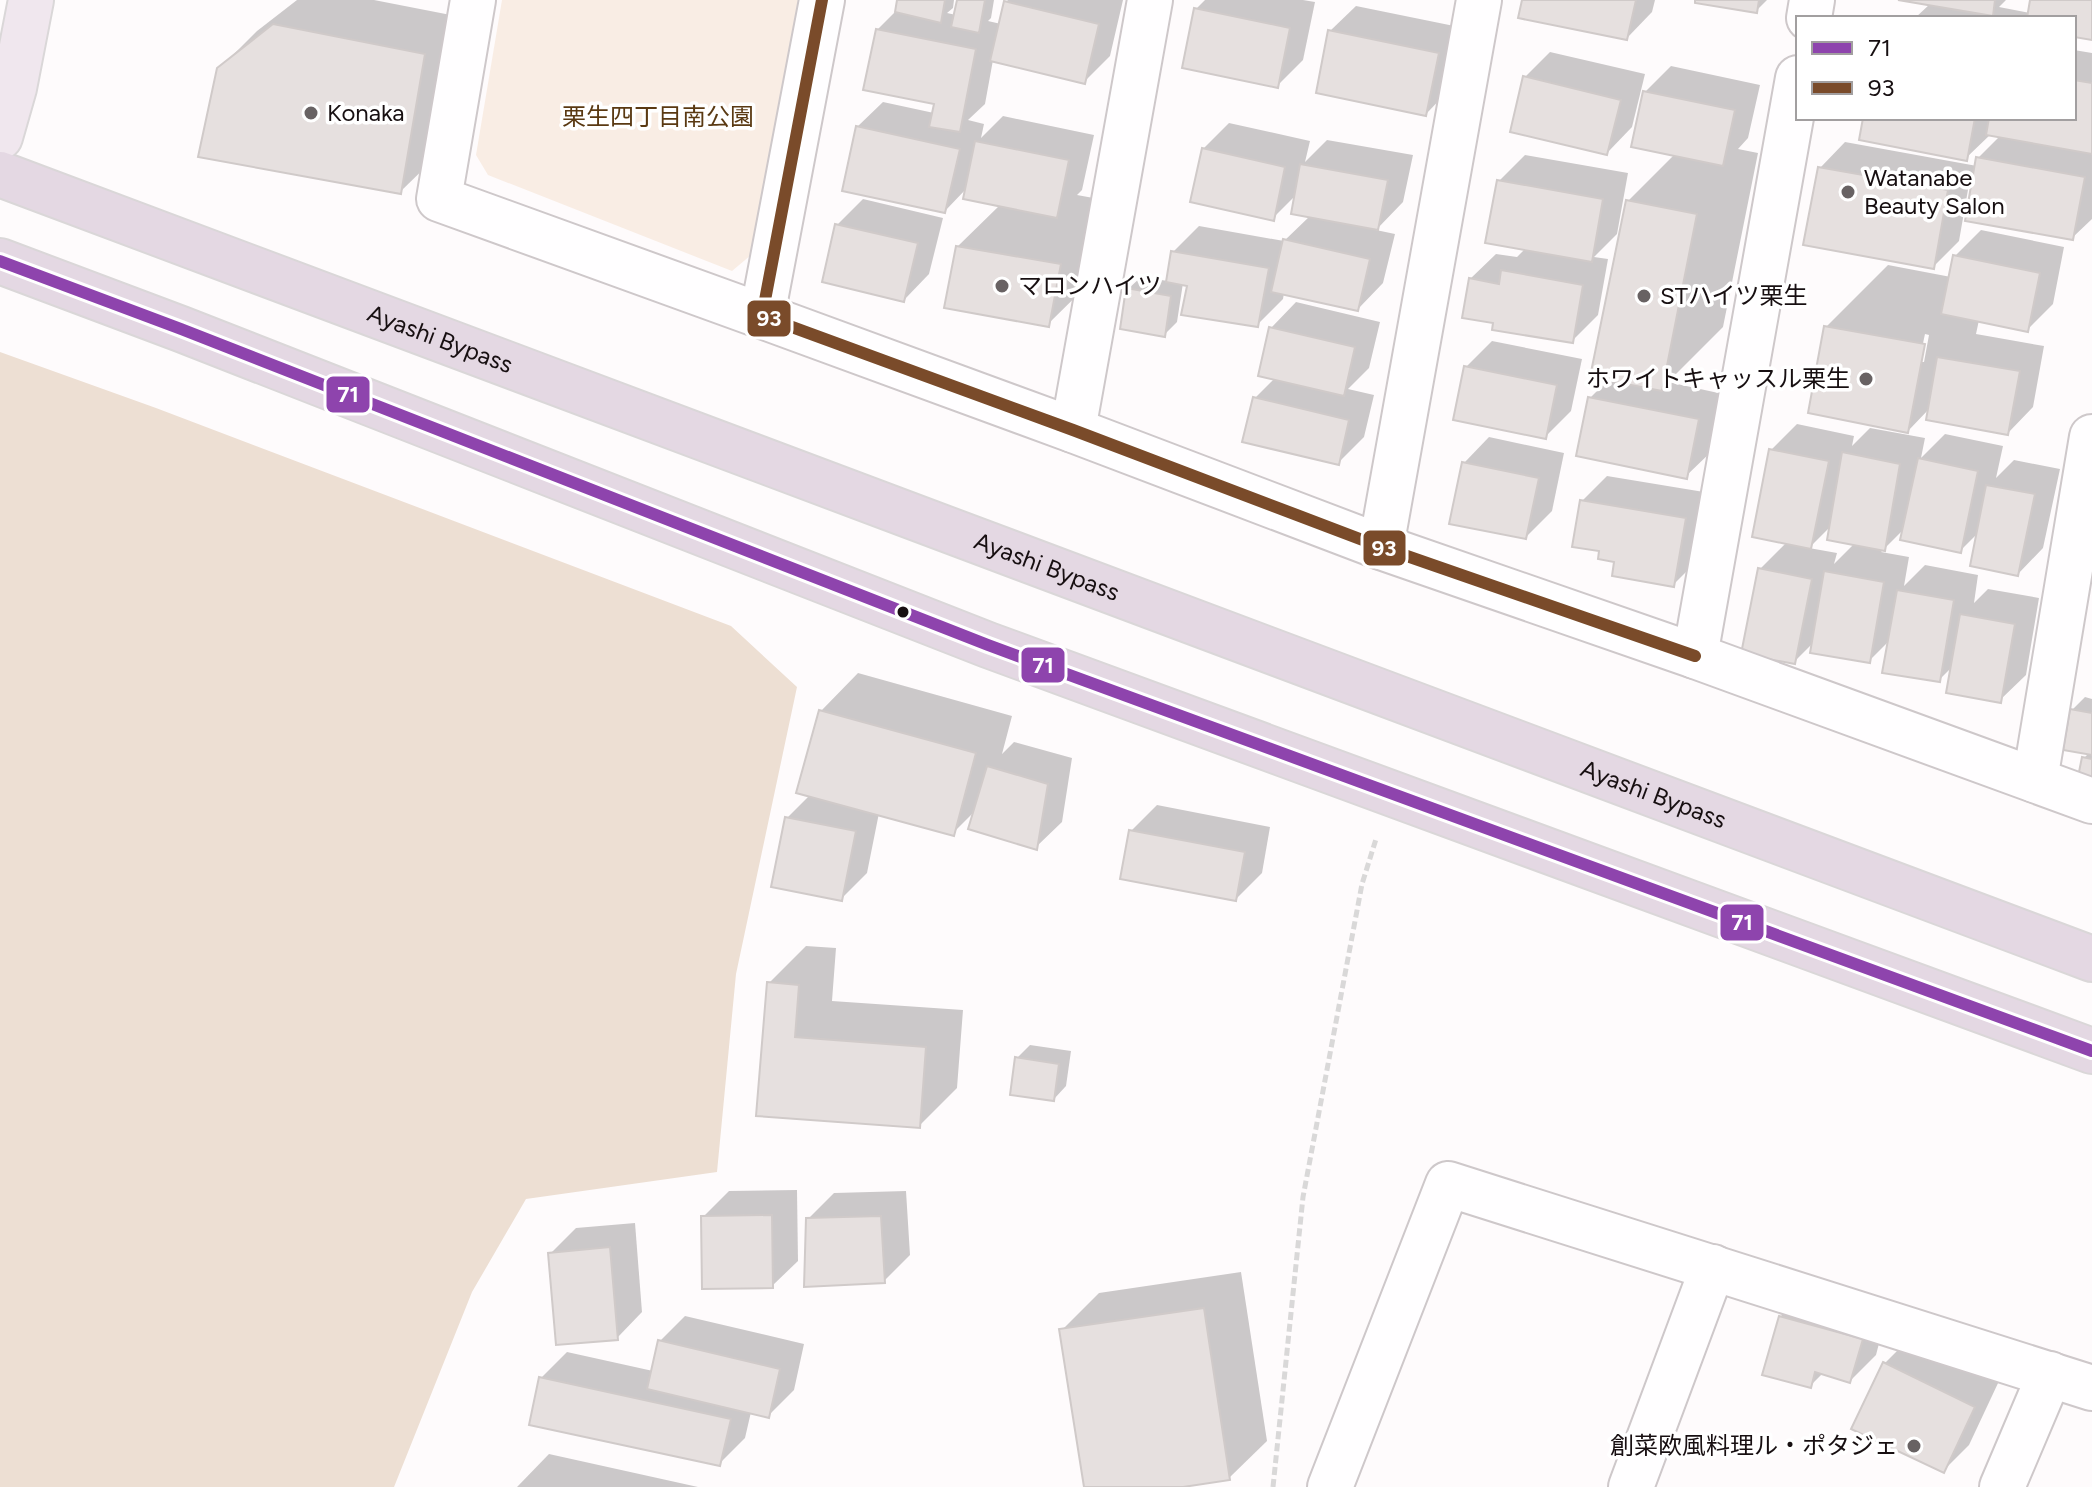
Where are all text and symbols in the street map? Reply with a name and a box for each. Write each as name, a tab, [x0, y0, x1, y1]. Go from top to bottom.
legend	[1796, 16, 2076, 120]
text: 71	[1868, 33, 1891, 62]
text: 93	[1868, 73, 1895, 102]
place label: Konaka	[327, 98, 405, 127]
park label: 栗生四丁目南公園	[562, 102, 754, 131]
marker: Konaka	[302, 104, 320, 122]
place label: Watanabe Beauty Salon	[1864, 163, 2005, 220]
marker: Watanabe Beauty Salon	[1839, 183, 1857, 201]
place label: マロンハイツ	[1018, 271, 1162, 300]
marker: マロンハイツ	[993, 277, 1011, 295]
place label: STハイツ栗生	[1660, 281, 1808, 310]
marker: STハイツ栗生	[1635, 287, 1653, 305]
street label: Ayashi Bypass	[364, 298, 517, 379]
line badge: 93	[746, 299, 792, 338]
text: 93	[757, 305, 782, 332]
place label: ホワイトキャッスル栗生	[1586, 364, 1850, 393]
marker: ホワイトキャッスル栗生	[1857, 370, 1875, 388]
line badge: 71	[325, 375, 371, 414]
text: 71	[337, 381, 359, 408]
street label: Ayashi Bypass	[970, 526, 1124, 607]
line badge: 93	[1362, 529, 1407, 567]
text: 93	[1372, 535, 1397, 562]
unlabelled marker	[895, 604, 911, 620]
line badge: 71	[1020, 646, 1066, 684]
text: 71	[1032, 652, 1054, 679]
street label: Ayashi Bypass	[1577, 754, 1730, 834]
line badge: 71	[1719, 903, 1765, 942]
text: 71	[1731, 909, 1753, 936]
place label: 創菜欧風料理ル・ポタジェ	[1610, 1431, 1898, 1460]
marker: 創菜欧風料理ル・ポタジェ	[1905, 1437, 1923, 1455]

